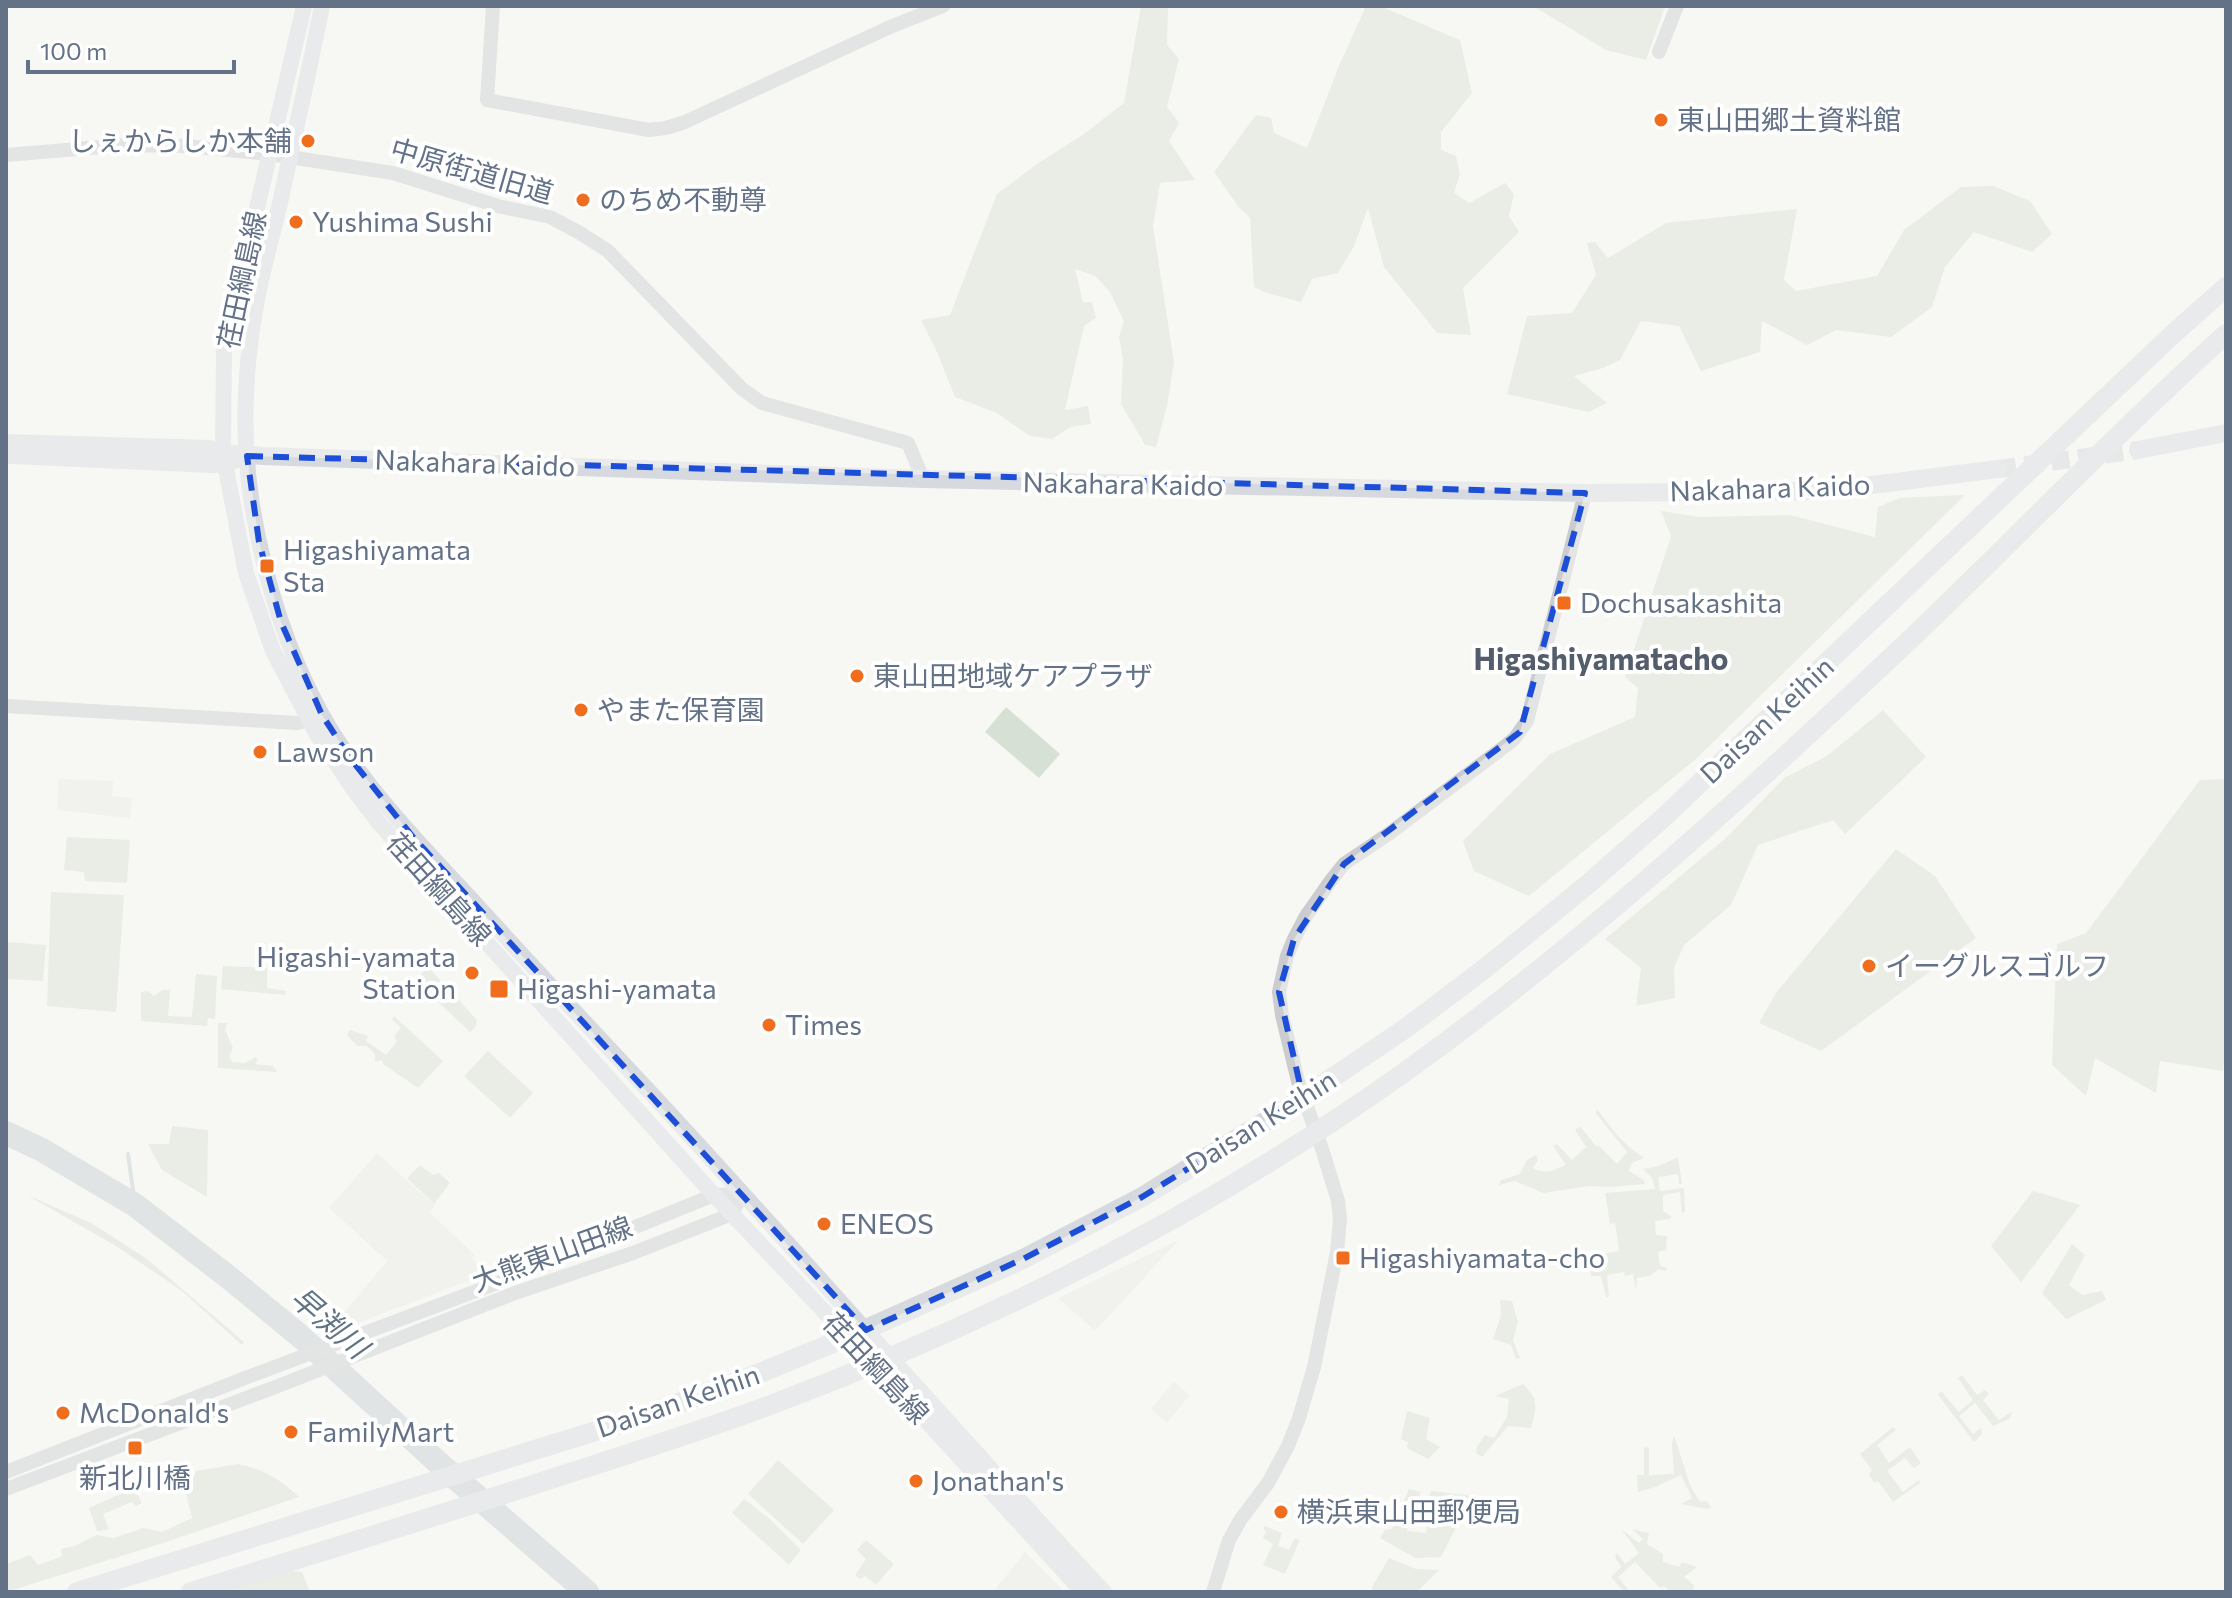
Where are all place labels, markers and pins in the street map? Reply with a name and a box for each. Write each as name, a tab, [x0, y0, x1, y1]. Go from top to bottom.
place label: 東山田郷土資料館	[1677, 102, 1901, 136]
marker: 東山田郷土資料館	[1652, 111, 1670, 129]
place label: しぇからしか本舗	[68, 123, 292, 157]
marker: しぇからしか本舗	[299, 132, 317, 150]
place label: のちめ不動尊	[599, 182, 767, 216]
marker: のちめ不動尊	[574, 191, 592, 209]
place label: Yushima Sushi	[312, 204, 493, 238]
marker: Yushima Sushi	[287, 213, 305, 231]
place label: Higashiyamata Sta	[283, 532, 471, 598]
marker: Higashiyamata Sta	[258, 557, 276, 575]
place label: Dochusakashita	[1580, 585, 1782, 619]
marker: Dochusakashita	[1555, 594, 1573, 612]
place label: 東山田地域ケアプラザ	[873, 658, 1153, 692]
marker: 東山田地域ケアプラザ	[848, 667, 866, 685]
place label: やまた保育園	[597, 692, 765, 726]
marker: やまた保育園	[572, 701, 590, 719]
place label: Lawson	[276, 734, 374, 768]
marker: Lawson	[251, 743, 269, 761]
place label: Higashi-yamata Station	[256, 939, 456, 1005]
place label: イーグルスゴルフ	[1885, 948, 2109, 982]
marker: イーグルスゴルフ	[1860, 957, 1878, 975]
marker: Higashi-yamata Station	[463, 964, 481, 982]
place label: Higashi-yamata	[517, 971, 717, 1005]
marker: Higashi-yamata	[488, 978, 510, 1000]
place label: Times	[785, 1007, 862, 1041]
marker: Times	[760, 1016, 778, 1034]
place label: ENEOS	[840, 1206, 934, 1240]
marker: ENEOS	[815, 1215, 833, 1233]
place label: Higashiyamata-cho	[1359, 1240, 1605, 1274]
marker: Higashiyamata-cho	[1334, 1249, 1352, 1267]
place label: McDonald's	[79, 1395, 229, 1429]
marker: McDonald's	[54, 1404, 72, 1422]
place label: FamilyMart	[307, 1414, 454, 1448]
marker: FamilyMart	[282, 1423, 300, 1441]
marker: 新北川橋	[126, 1439, 144, 1457]
place label: 新北川橋	[79, 1460, 191, 1494]
place label: Jonathan's	[932, 1463, 1064, 1497]
marker: Jonathan's	[907, 1472, 925, 1490]
place label: 横浜東山田郵便局	[1297, 1494, 1521, 1528]
marker: 横浜東山田郵便局	[1272, 1503, 1290, 1521]

